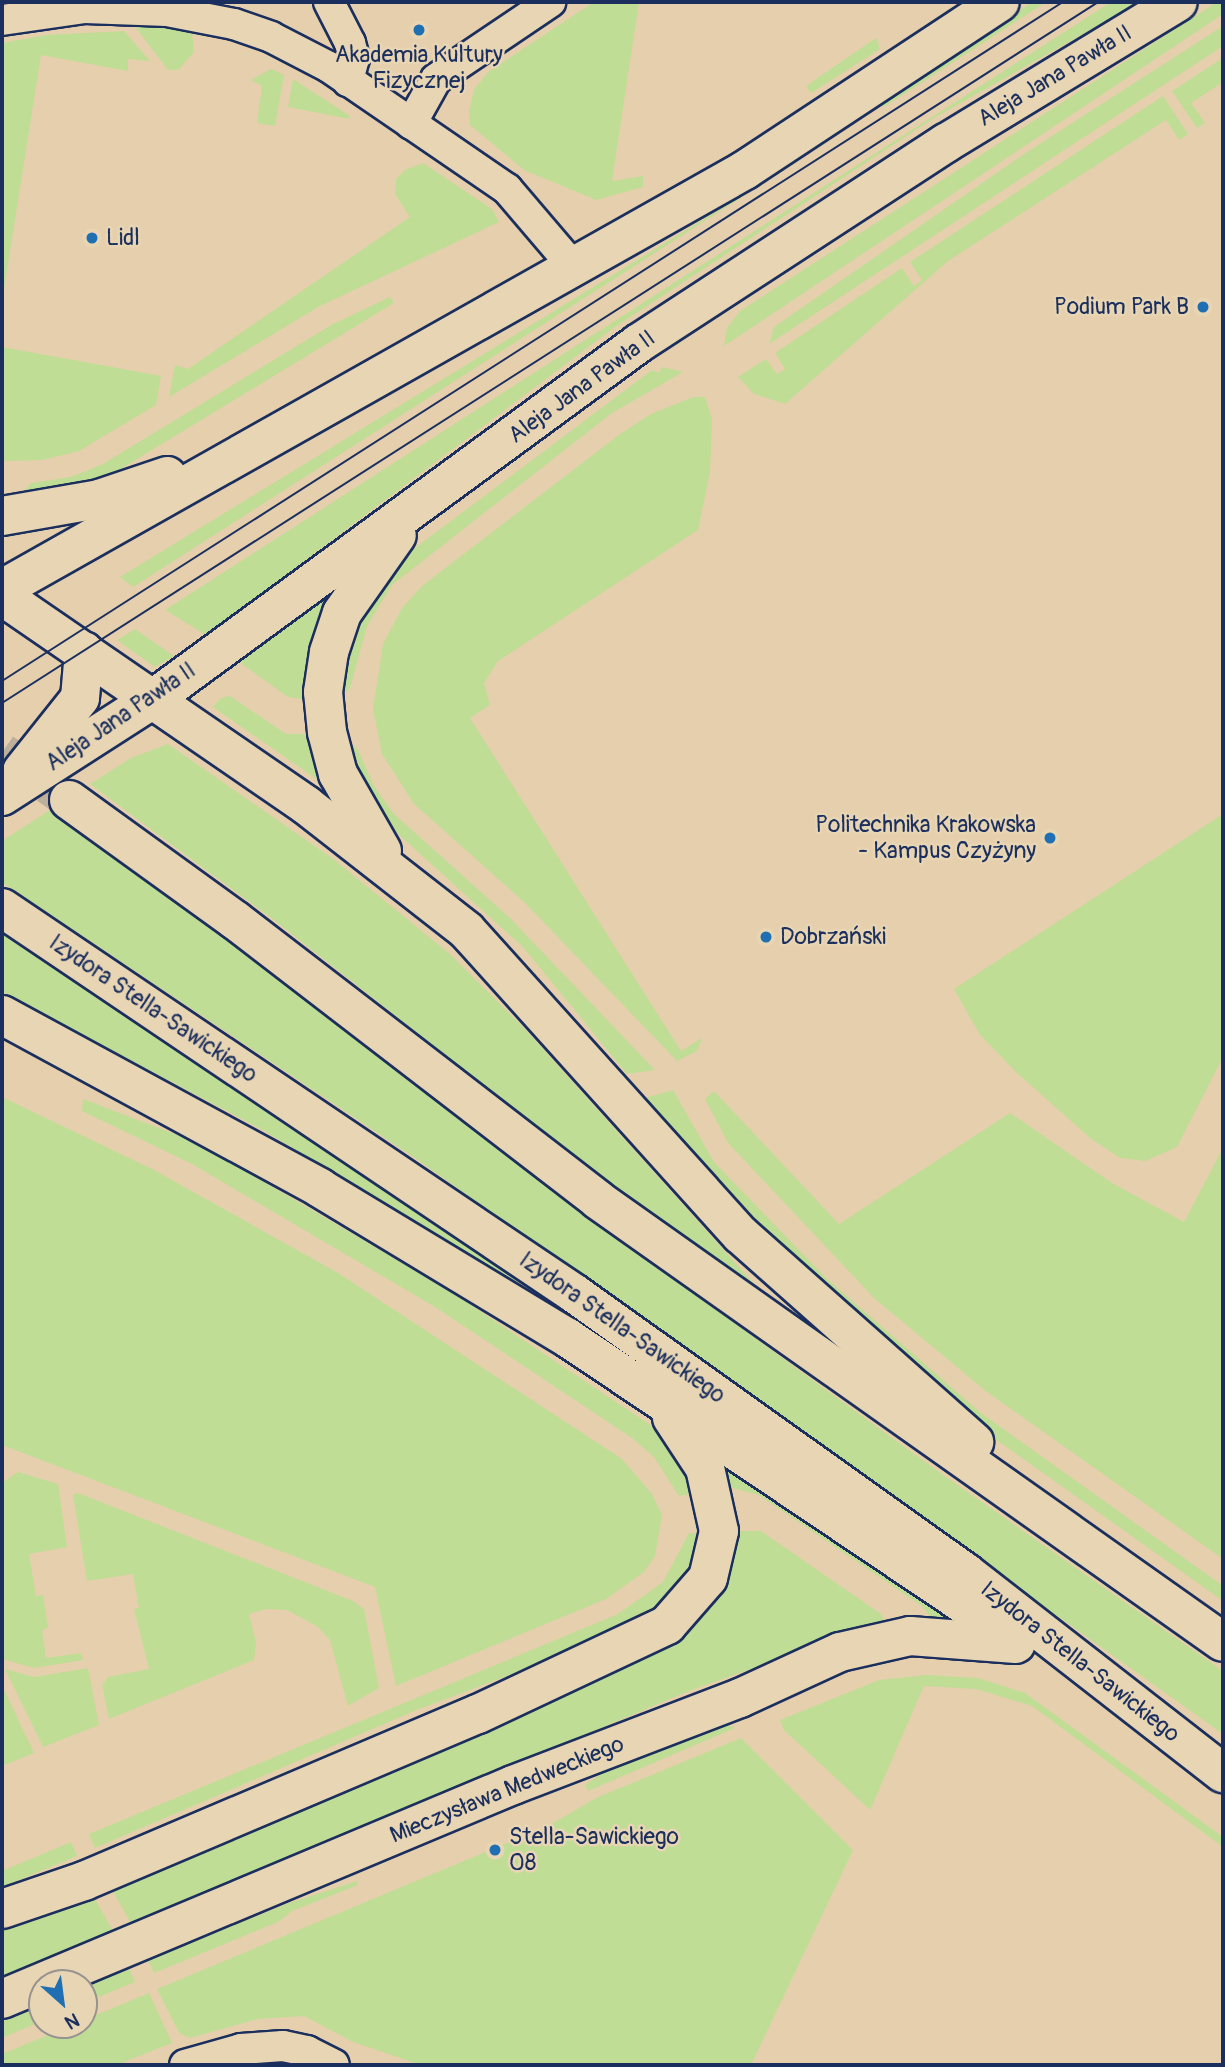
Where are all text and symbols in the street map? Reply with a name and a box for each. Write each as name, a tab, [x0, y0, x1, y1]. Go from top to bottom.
street label: Aleja Jana Pawła II	[973, 19, 1137, 133]
marker: Akademia Kultury Fizycznej	[411, 22, 427, 38]
place label: Akademia Kultury Fizycznej	[335, 41, 503, 95]
place label: Lidl	[106, 224, 140, 252]
marker: Lidl	[84, 230, 100, 246]
place label: Podium Park B	[1054, 293, 1189, 321]
marker: Podium Park B	[1195, 299, 1211, 315]
street label: Aleja Jana Pawła II	[503, 324, 661, 450]
street label: Aleja Jana Pawła II	[41, 657, 201, 777]
place label: Politechnika Krakowska - Kampus Czyżyny	[815, 811, 1036, 865]
marker: Politechnika Krakowska - Kampus Czyżyny	[1042, 830, 1058, 846]
place label: Dobrzański	[780, 923, 886, 951]
street label: Izydora Stella-Sawickiego	[44, 929, 262, 1089]
marker: Dobrzański	[758, 929, 774, 945]
street label: Izydora Stella-Sawickiego	[514, 1246, 730, 1410]
street label: Izydora Stella-Sawickiego	[975, 1576, 1185, 1748]
street label: Mieczysława Medweckiego	[386, 1730, 628, 1850]
place label: Stella-Sawickiego 08	[509, 1823, 679, 1877]
marker: Stella-Sawickiego 08	[487, 1842, 503, 1858]
north arrow	[28, 1969, 98, 2039]
text: N	[61, 2007, 83, 2034]

